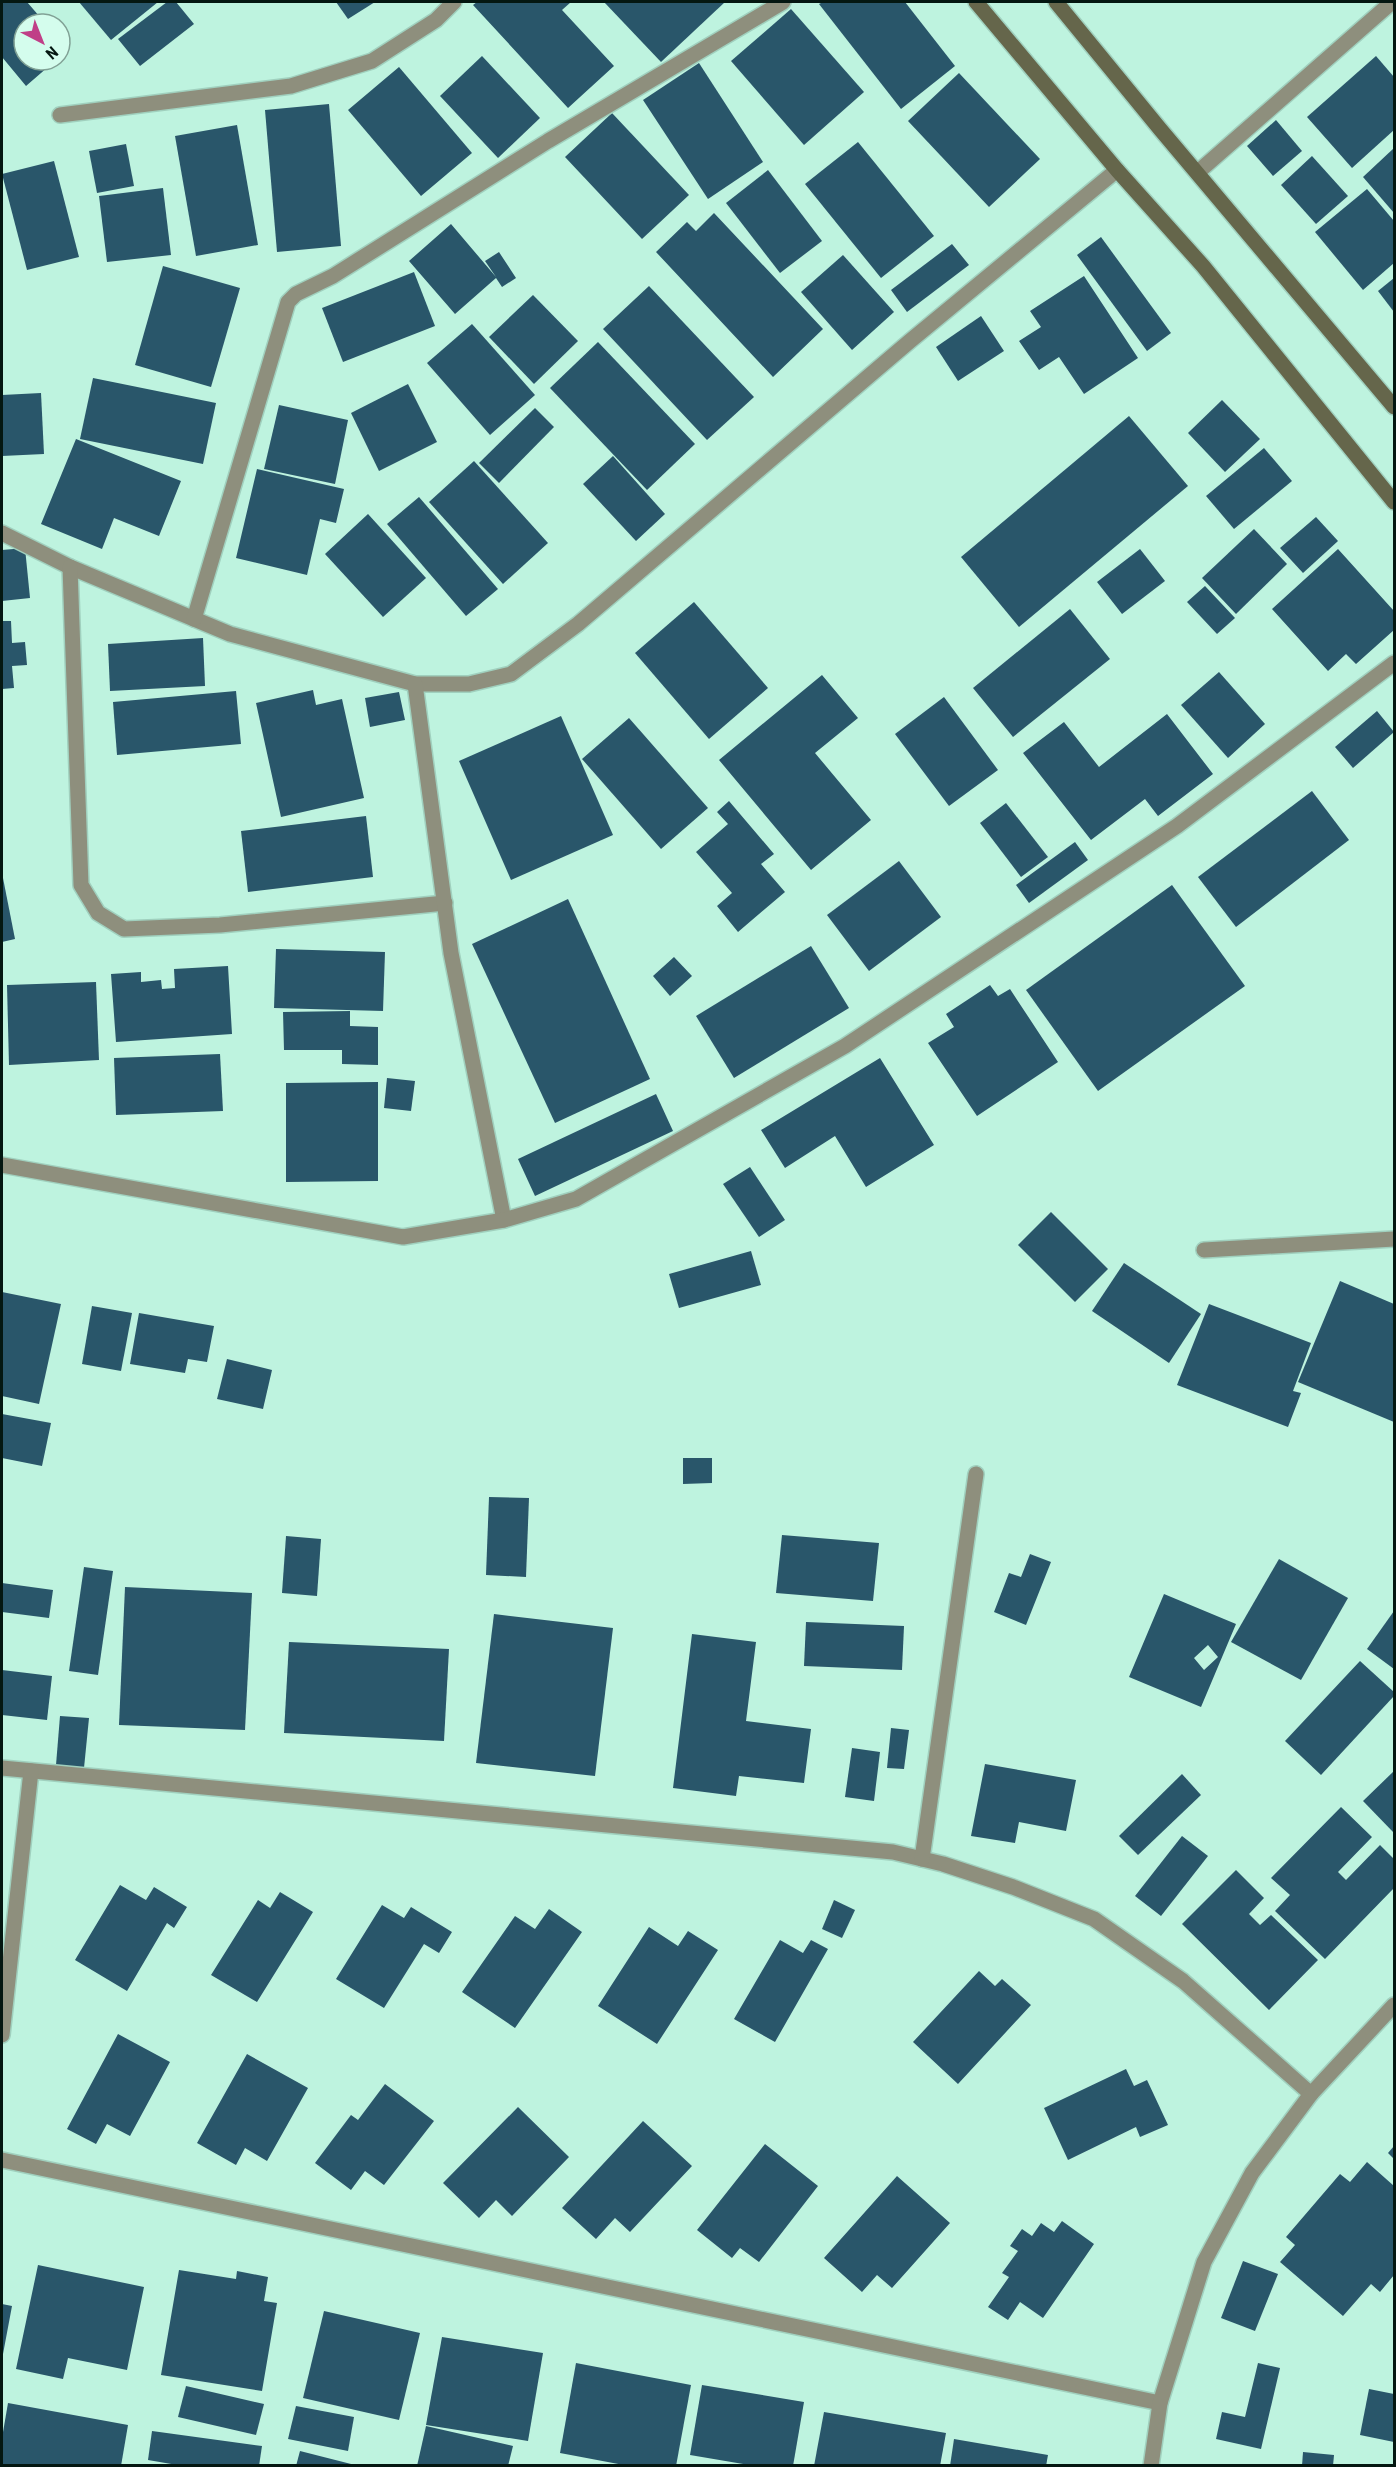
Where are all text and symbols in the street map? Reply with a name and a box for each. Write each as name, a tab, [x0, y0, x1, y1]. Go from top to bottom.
north arrow	[12, 12, 72, 72]
text: N	[42, 42, 62, 63]

